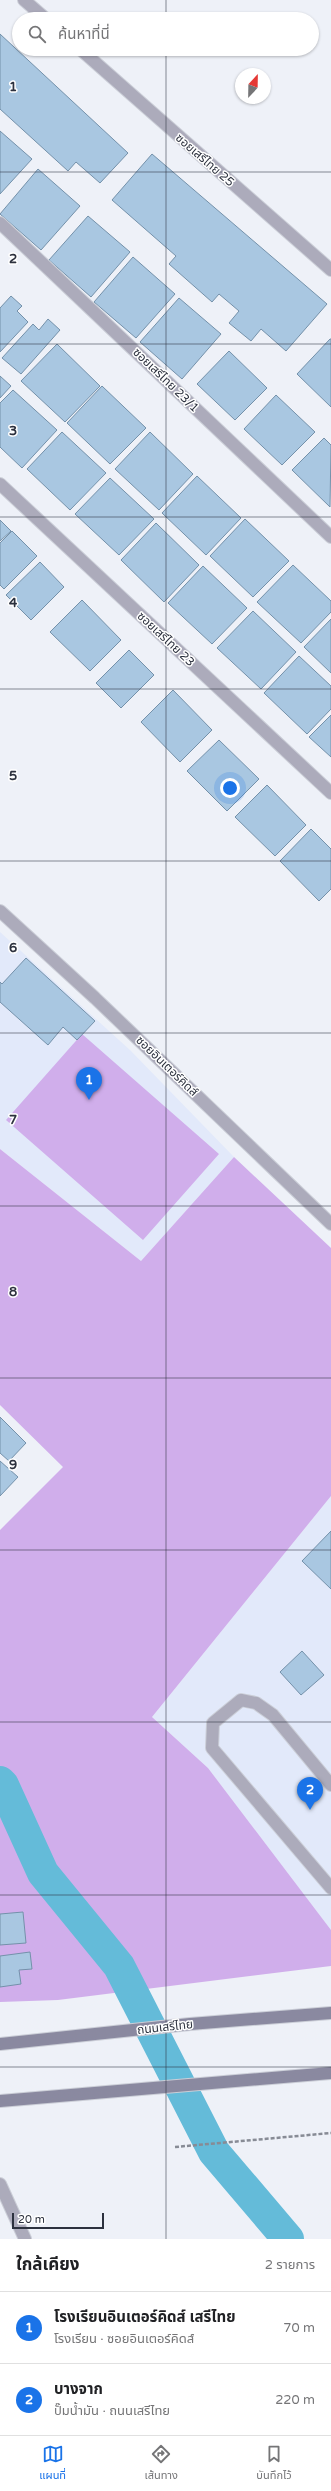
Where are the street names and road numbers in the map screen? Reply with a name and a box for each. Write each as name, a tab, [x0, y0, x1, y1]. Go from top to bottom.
street label: ซอยเสรีไทย 25	[173, 131, 237, 189]
street label: ซอยเสรีไทย 23/1	[130, 345, 202, 415]
street label: ซอยเสรีไทย 23	[134, 609, 198, 669]
street label: ซอยอินเตอร์คิดส์	[133, 1033, 201, 1099]
street label: ถนนเสรีไทย	[136, 2017, 194, 2037]

